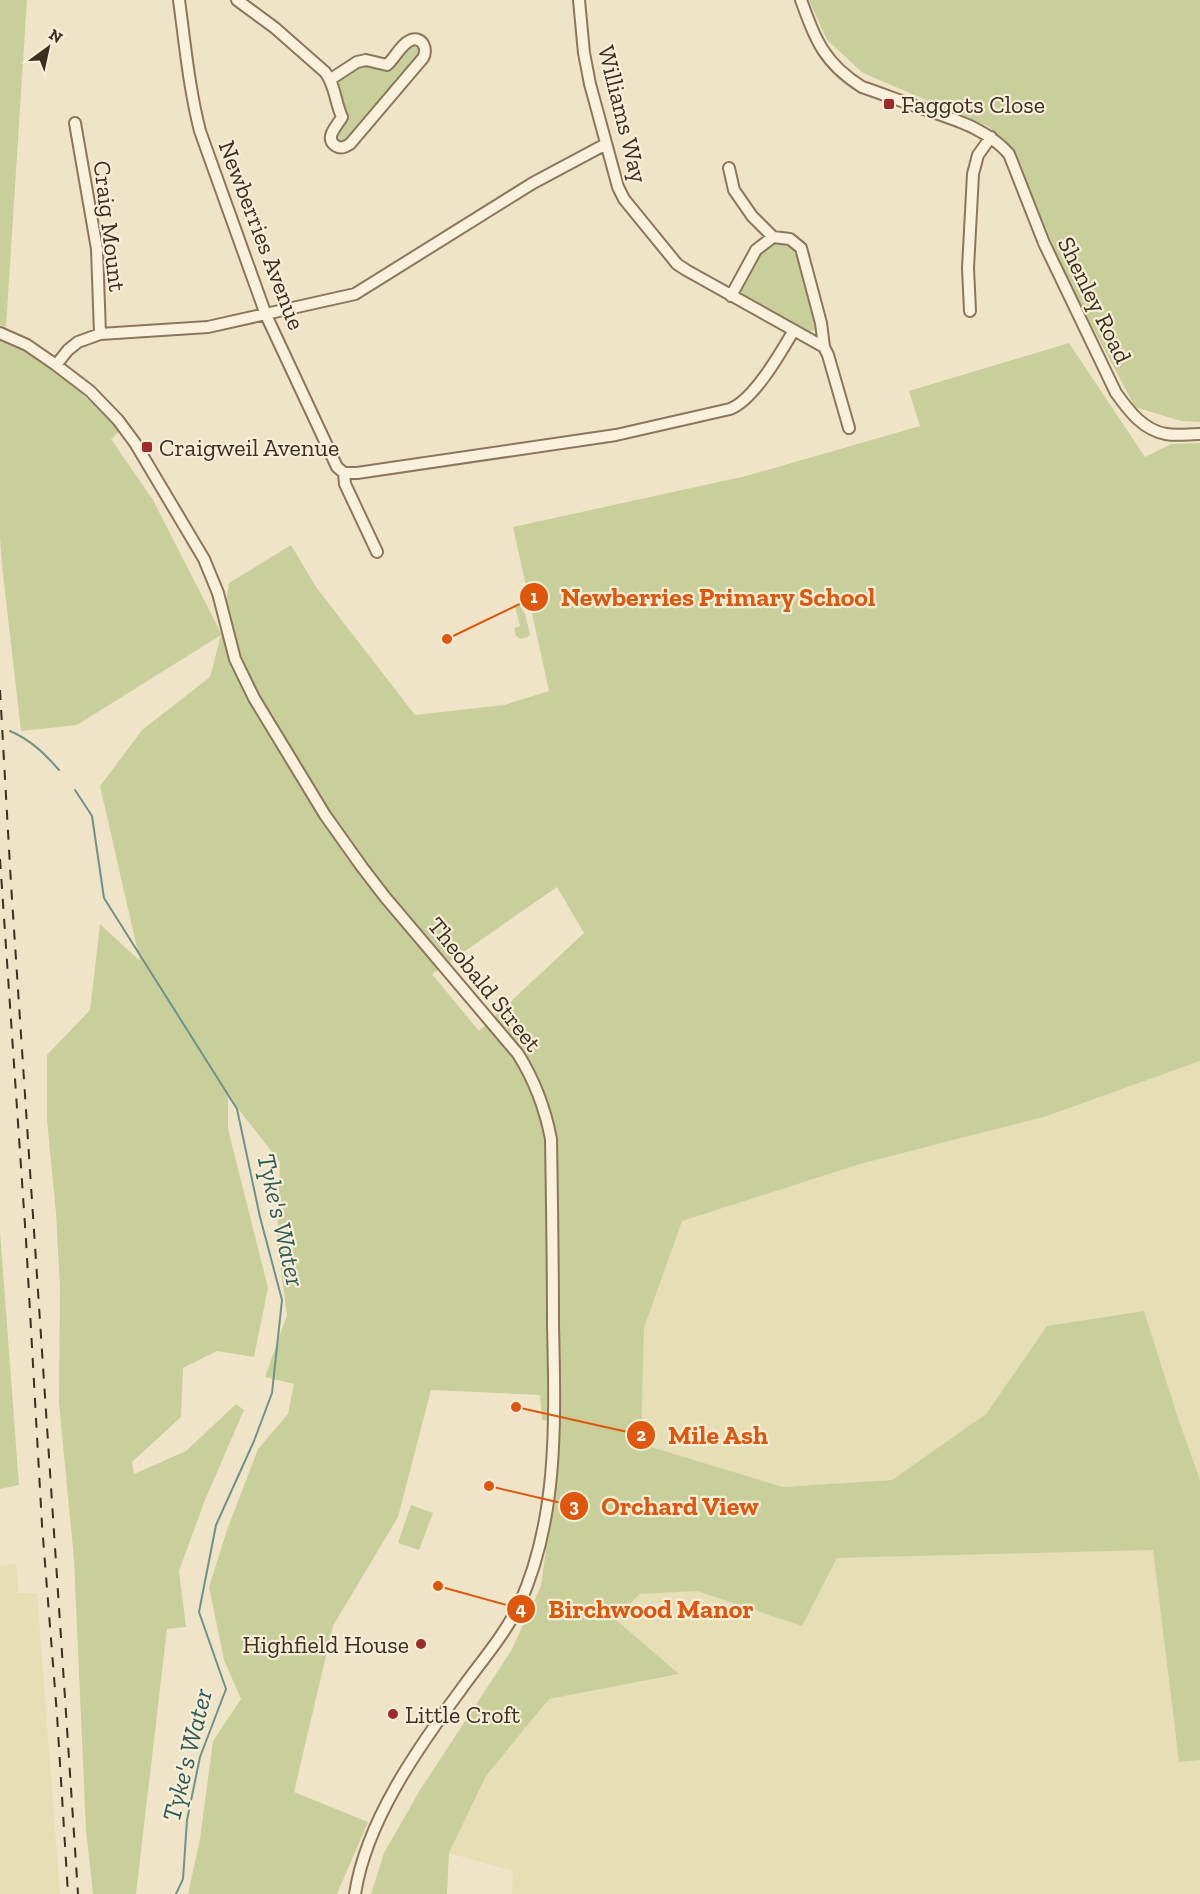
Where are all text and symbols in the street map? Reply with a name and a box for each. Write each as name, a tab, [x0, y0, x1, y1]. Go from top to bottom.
north arrow	[18, 18, 78, 78]
text: N	[46, 25, 66, 47]
street label: Williams Way	[592, 42, 654, 186]
place label: Faggots Close	[901, 90, 1045, 119]
marker: Faggots Close	[882, 97, 896, 111]
street label: Newberries Avenue	[213, 136, 311, 334]
street label: Craig Mount	[88, 159, 132, 293]
street label: Shenley Road	[1052, 232, 1138, 368]
place label: Craigweil Avenue	[159, 433, 339, 462]
marker: Craigweil Avenue	[140, 440, 154, 454]
callout: Newberries Primary School	[519, 575, 888, 619]
text: Newberries Primary School	[561, 581, 875, 613]
text: 1	[530, 586, 538, 608]
street label: Theobald Street	[422, 911, 548, 1057]
water label: Tyke's Water	[250, 1150, 312, 1290]
callout: Mile Ash	[626, 1413, 780, 1457]
text: Mile Ash	[668, 1419, 768, 1451]
text: 2	[636, 1424, 646, 1446]
callout: Orchard View	[559, 1484, 771, 1528]
text: Orchard View	[601, 1490, 759, 1522]
text: 3	[569, 1495, 579, 1517]
callout: Birchwood Manor	[506, 1587, 766, 1631]
text: Birchwood Manor	[548, 1593, 754, 1625]
text: 4	[516, 1598, 526, 1620]
place label: Highfield House	[242, 1630, 409, 1659]
marker: Highfield House	[414, 1637, 428, 1651]
water label: Tyke's Water	[155, 1685, 219, 1825]
place label: Little Croft	[405, 1700, 520, 1729]
marker: Little Croft	[386, 1707, 400, 1721]

